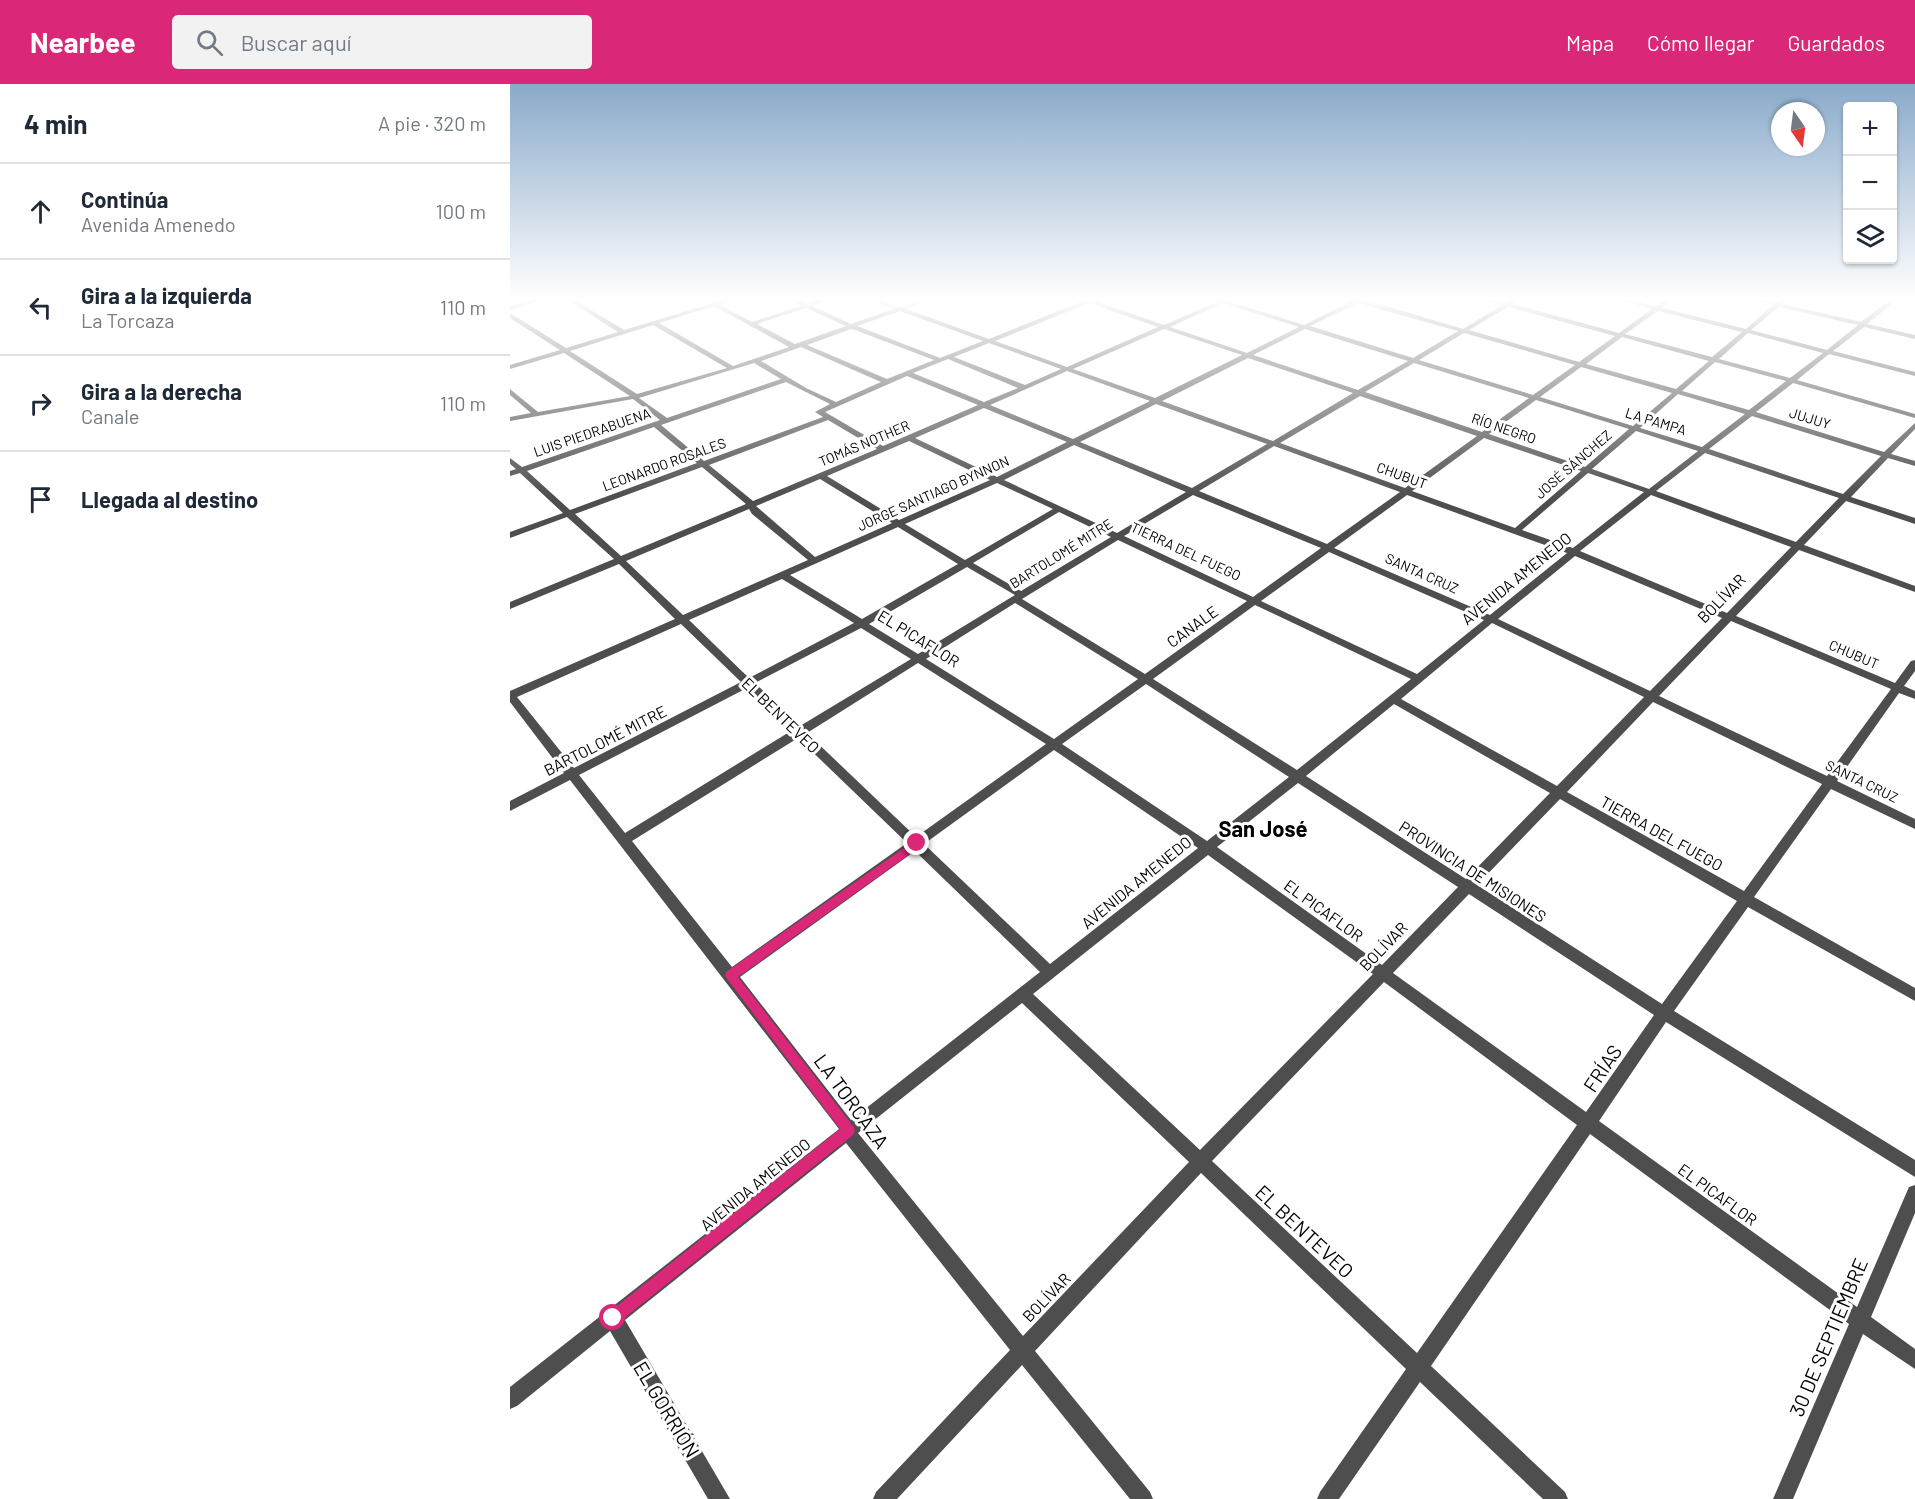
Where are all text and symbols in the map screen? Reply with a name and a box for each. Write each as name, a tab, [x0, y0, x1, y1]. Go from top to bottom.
search box	[172, 15, 592, 69]
text: Nearbee	[30, 25, 136, 59]
icon: search	[193, 26, 226, 59]
text: Buscar aquí	[241, 29, 351, 55]
text: Mapa	[1566, 30, 1614, 55]
text: Cómo llegar	[1647, 30, 1754, 55]
text: Guardados	[1787, 30, 1885, 55]
north arrow	[1771, 102, 1825, 156]
map controls	[1843, 102, 1897, 264]
button: +	[1843, 102, 1897, 156]
text: 4 min	[24, 108, 88, 139]
text: A pie · 320 m	[378, 111, 486, 135]
button: −	[1843, 156, 1897, 210]
text: Continúa	[81, 186, 168, 212]
icon: ahead	[24, 195, 57, 228]
text: 100 m	[436, 199, 486, 223]
button: layers	[1843, 210, 1897, 264]
text: Avenida Amenedo	[81, 212, 236, 236]
text: Gira a la izquierda	[81, 282, 252, 308]
icon: left	[24, 291, 57, 324]
text: 110 m	[440, 295, 486, 319]
text: La Torcaza	[81, 308, 174, 332]
text: Gira a la derecha	[81, 378, 242, 404]
icon: right	[24, 387, 57, 420]
text: 110 m	[440, 391, 486, 415]
text: Canale	[81, 404, 139, 428]
street label: LUIS PIEDRABUENA	[531, 404, 653, 460]
street label: LA PAMPA	[1623, 404, 1689, 438]
street label: JUJUY	[1787, 404, 1833, 432]
street label: RÍO NEGRO	[1469, 409, 1539, 447]
street label: TOMÁS NOTHER	[816, 416, 912, 470]
street label: JOSÉ SÁNCHEZ	[1531, 426, 1615, 502]
street label: LEONARDO ROSALES	[600, 434, 728, 494]
street label: JORGE SANTIAGO BYNNON	[854, 452, 1012, 534]
street label: CHUBUT	[1374, 458, 1430, 492]
icon: arrive	[24, 483, 57, 516]
text: Llegada al destino	[81, 486, 258, 512]
street label: BARTOLOMÉ MITRE	[1006, 515, 1116, 591]
street label: TIERRA DEL FUEGO	[1128, 518, 1244, 584]
street label: AVENIDA AMENEDO	[1457, 528, 1575, 628]
street label: SANTA CRUZ	[1383, 549, 1461, 597]
street label: BOLÍVAR	[1693, 569, 1749, 626]
street label: CANALE	[1163, 601, 1221, 651]
street label: EL PICAFLOR	[875, 605, 964, 671]
street label: CHUBUT	[1826, 636, 1882, 672]
street label: EL BENTEVEO	[738, 673, 824, 757]
street label: BARTOLOMÉ MITRE	[541, 701, 669, 779]
street label: SANTA CRUZ	[1823, 756, 1901, 806]
street label: TIERRA DEL FUEGO	[1598, 792, 1726, 874]
district label: San José	[1218, 815, 1308, 841]
street label: PROVINCIA DE MISIONES	[1396, 816, 1550, 926]
route end	[903, 829, 929, 855]
street label: AVENIDA AMENEDO	[1077, 832, 1195, 932]
street label: EL PICAFLOR	[1281, 875, 1367, 945]
street label: BOLÍVAR	[1355, 917, 1411, 974]
street label: FRÍAS	[1578, 1040, 1626, 1096]
street label: LA TORCAZA	[810, 1049, 894, 1153]
street label: AVENIDA AMENEDO	[696, 1134, 814, 1234]
street label: EL PICAFLOR	[1675, 1159, 1761, 1229]
street label: EL BENTEVEO	[1251, 1179, 1359, 1283]
street label: 30 DE SEPTIEMBRE	[1784, 1254, 1872, 1420]
street label: BOLÍVAR	[1018, 1268, 1074, 1325]
route start	[599, 1304, 625, 1330]
street label: EL GORRIÓN	[629, 1357, 705, 1461]

